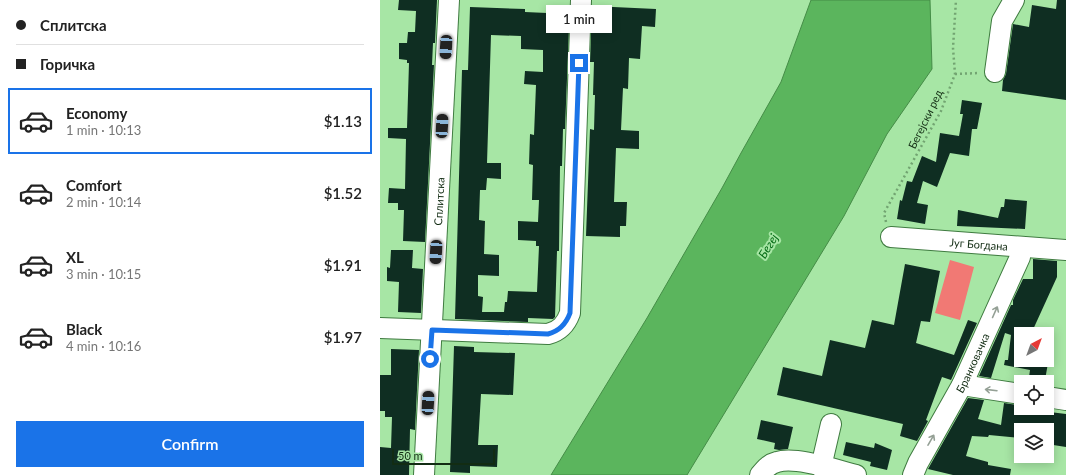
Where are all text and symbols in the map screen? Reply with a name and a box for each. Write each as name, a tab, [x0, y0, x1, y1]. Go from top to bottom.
callout: 1 min	[546, 5, 612, 33]
text: 1 min	[563, 11, 595, 27]
text: Сплитска	[40, 16, 107, 34]
car	[439, 35, 453, 59]
route end	[570, 54, 588, 72]
text: Горичка	[40, 55, 95, 73]
street label: Бегејски ред	[905, 87, 945, 151]
icon: car	[18, 103, 54, 139]
text: Economy	[66, 104, 127, 122]
text: $1.13	[324, 112, 362, 130]
car	[435, 114, 449, 138]
text: 1 min · 10:13	[66, 122, 141, 138]
icon: car	[18, 175, 54, 211]
text: Comfort	[66, 176, 122, 194]
street label: Сплитска	[431, 177, 446, 226]
text: $1.52	[324, 184, 362, 202]
text: 2 min · 10:14	[66, 194, 141, 210]
water label: Бегеј	[755, 231, 781, 261]
street label: Југ Богдана	[949, 235, 1008, 252]
car	[429, 240, 443, 264]
icon: car	[18, 247, 54, 283]
text: XL	[66, 248, 84, 266]
text: $1.91	[324, 256, 362, 274]
text: 3 min · 10:15	[66, 266, 141, 282]
one-way arrow	[992, 306, 999, 318]
icon: car	[18, 319, 54, 355]
text: Black	[66, 320, 102, 338]
north arrow	[1014, 327, 1054, 367]
map controls	[1014, 327, 1054, 463]
text: $1.97	[324, 328, 362, 346]
street label: Бранковачка	[953, 331, 991, 395]
text: 4 min · 10:16	[66, 338, 141, 354]
route start	[421, 350, 439, 368]
button: locate	[1014, 375, 1054, 415]
one-way arrow	[985, 387, 998, 394]
car	[421, 391, 435, 415]
button: Confirm	[16, 421, 364, 467]
button: layers	[1014, 423, 1054, 463]
one-way arrow	[927, 434, 935, 446]
scale bar	[392, 447, 495, 466]
text: 50 m	[398, 449, 423, 462]

